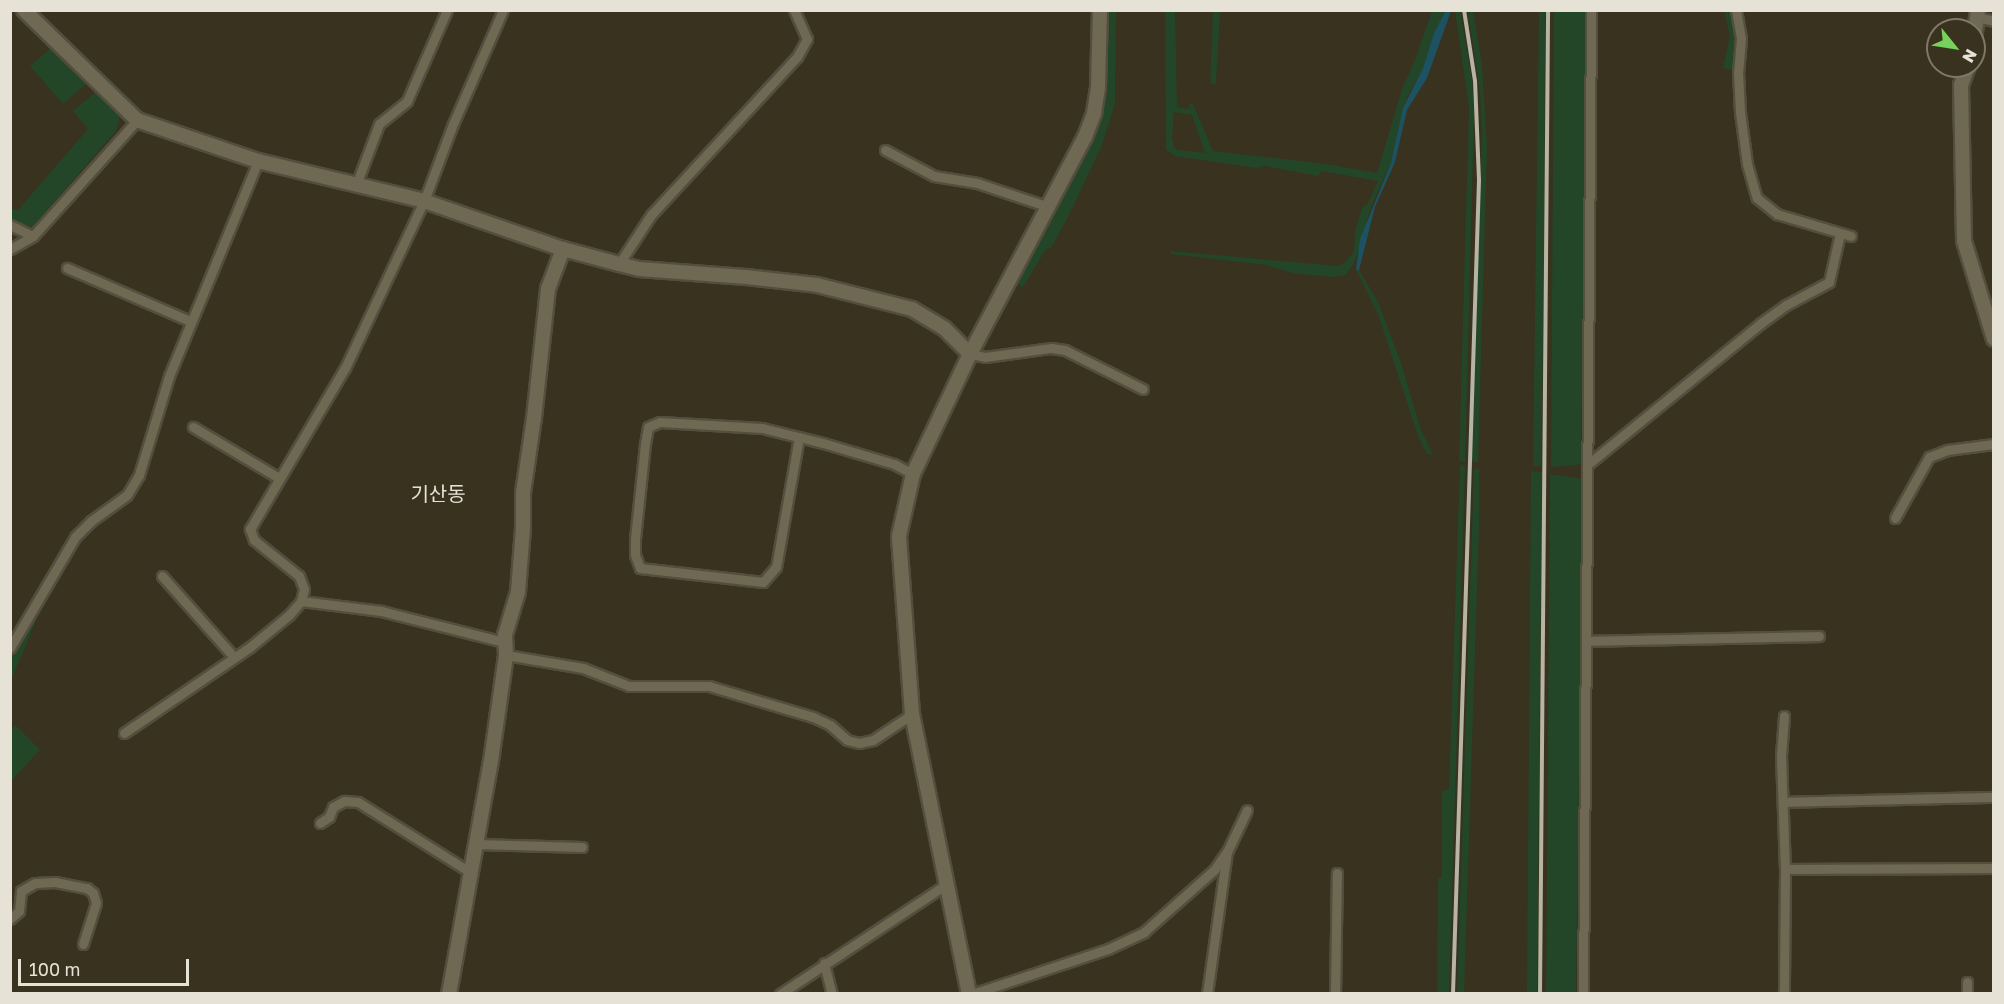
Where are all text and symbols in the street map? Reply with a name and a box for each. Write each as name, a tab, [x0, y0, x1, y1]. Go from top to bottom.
north arrow	[1926, 18, 1986, 78]
text: N	[1958, 46, 1982, 66]
district label: 기산동	[410, 481, 466, 505]
scale bar	[21, 947, 192, 985]
text: 100 m	[29, 958, 80, 980]

